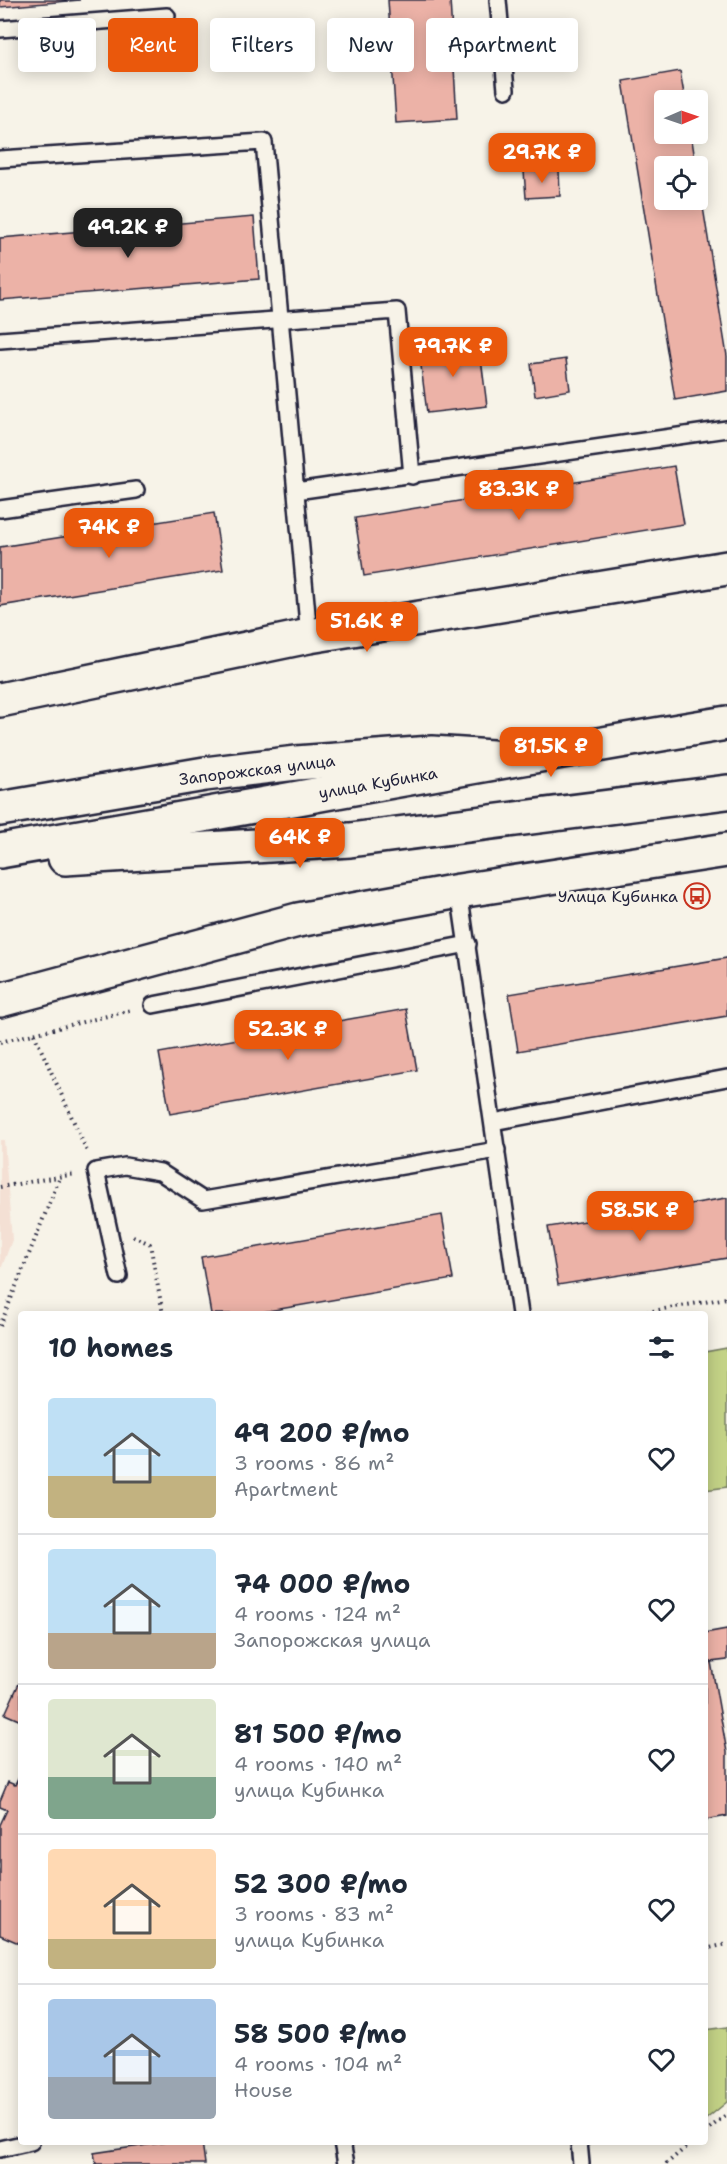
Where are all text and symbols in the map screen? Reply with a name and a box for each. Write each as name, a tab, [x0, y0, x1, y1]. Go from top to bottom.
chip: Buy	[18, 18, 96, 72]
chip: Rent	[108, 18, 198, 72]
chip: Filters	[210, 18, 315, 72]
chip: New	[327, 18, 414, 72]
chip: Apartment	[426, 18, 578, 72]
north arrow	[654, 90, 708, 144]
map controls	[654, 90, 708, 210]
pin: 29.7K ₽	[487, 133, 597, 184]
text: 29.7K ₽	[503, 139, 581, 165]
button: locate	[654, 156, 708, 210]
pin: 49.2K ₽	[73, 208, 183, 259]
text: 49.2K ₽	[87, 214, 169, 240]
pin: 79.7K ₽	[398, 327, 508, 378]
text: 79.7K ₽	[413, 333, 493, 359]
pin: 83.3K ₽	[464, 470, 574, 521]
text: 83.3K ₽	[478, 476, 560, 502]
pin: 74K ₽	[67, 508, 151, 559]
text: 74K ₽	[78, 514, 140, 540]
pin: 51.6K ₽	[312, 602, 422, 653]
text: 51.6K ₽	[330, 608, 404, 634]
pin: 81.5K ₽	[496, 727, 606, 778]
text: 81.5K ₽	[514, 733, 588, 759]
street label: Запорожская улица	[178, 750, 336, 790]
street label: улица Кубинка	[317, 762, 439, 804]
pin: 64K ₽	[258, 818, 342, 869]
text: 64K ₽	[269, 824, 331, 850]
bus stop icon: Улица Кубинка	[682, 881, 712, 911]
place label: Улица Кубинка	[558, 886, 678, 907]
pin: 52.3K ₽	[233, 1010, 343, 1061]
text: 52.3K ₽	[248, 1016, 328, 1042]
pin: 58.5K ₽	[585, 1191, 695, 1242]
text: 58.5K ₽	[601, 1197, 679, 1223]
text: 10 homes	[48, 1330, 173, 1365]
icon: filters	[645, 1331, 678, 1364]
text: 49 200 ₽/mo	[234, 1415, 410, 1450]
icon: home	[96, 1422, 168, 1494]
icon: heart	[645, 1442, 678, 1475]
text: 3 rooms · 86 m²	[234, 1450, 394, 1476]
text: Apartment	[234, 1476, 338, 1502]
text: 74 000 ₽/mo	[234, 1566, 410, 1601]
icon: home	[96, 1573, 168, 1645]
icon: heart	[645, 1593, 678, 1626]
text: 4 rooms · 124 m²	[234, 1601, 401, 1627]
text: Запорожская улица	[234, 1627, 430, 1653]
text: 81 500 ₽/mo	[234, 1716, 402, 1751]
icon: home	[96, 1723, 168, 1795]
icon: heart	[645, 1743, 678, 1776]
text: 4 rooms · 140 m²	[234, 1751, 402, 1777]
text: улица Кубинка	[234, 1777, 384, 1803]
text: 52 300 ₽/mo	[234, 1866, 408, 1901]
icon: home	[96, 1873, 168, 1945]
icon: heart	[645, 1893, 678, 1926]
text: 3 rooms · 83 m²	[234, 1901, 394, 1927]
text: улица Кубинка	[234, 1927, 384, 1953]
text: 58 500 ₽/mo	[234, 2016, 407, 2051]
icon: home	[96, 2023, 168, 2095]
icon: heart	[645, 2043, 678, 2076]
text: 4 rooms · 104 m²	[234, 2051, 402, 2077]
text: House	[234, 2077, 293, 2103]

